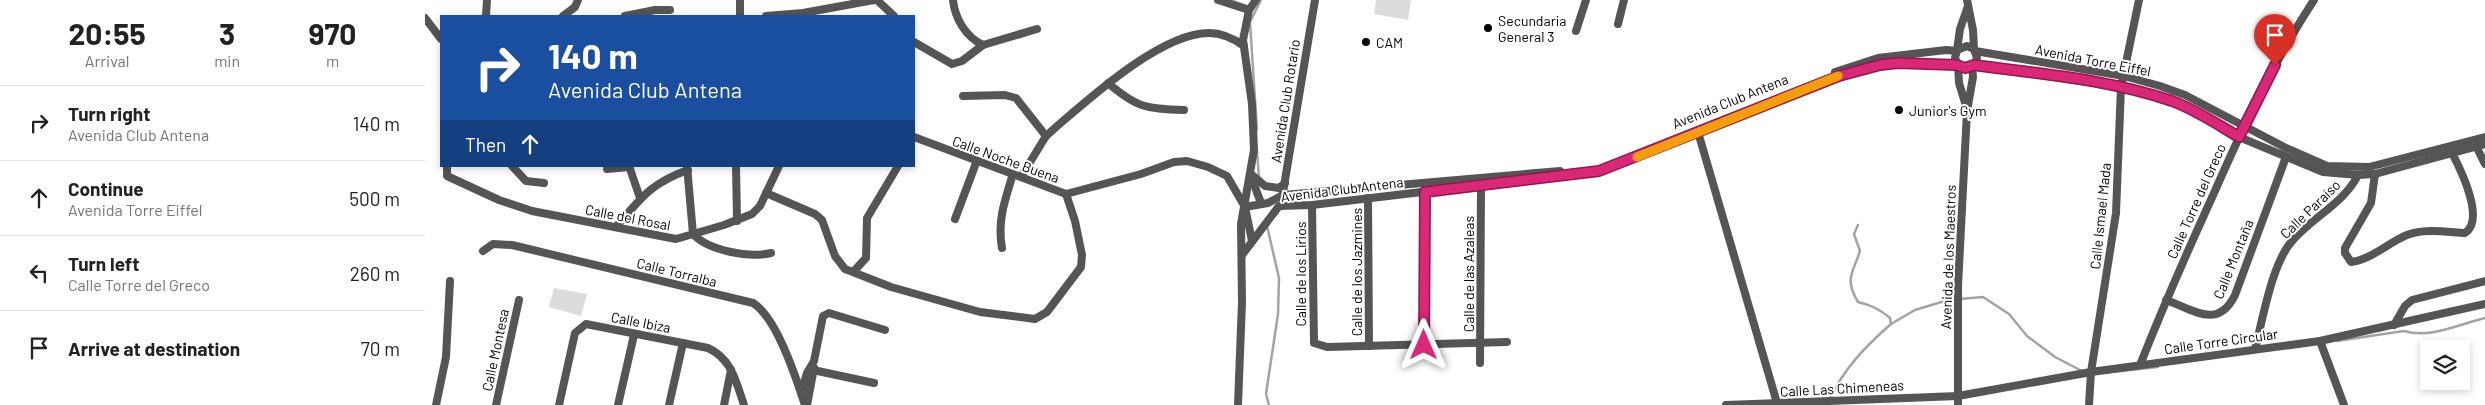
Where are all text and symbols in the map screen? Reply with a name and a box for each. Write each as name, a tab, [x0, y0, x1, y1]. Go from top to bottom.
place label: Secundaria General 3	[1498, 12, 1567, 45]
pin	[2254, 14, 2296, 65]
text: 20:55	[68, 15, 146, 51]
text: 3	[219, 15, 235, 51]
text: 970	[309, 15, 356, 51]
icon: arrive	[2261, 21, 2289, 49]
marker: Secundaria General 3	[1482, 22, 1494, 34]
text: 140 m	[548, 34, 638, 76]
place label: CAM	[1376, 34, 1403, 51]
icon: right	[465, 35, 530, 100]
marker: CAM	[1360, 36, 1372, 48]
street label: Avenida Club Rotario	[1267, 38, 1303, 164]
street label: Avenida Torre Eiffel	[2034, 40, 2152, 80]
text: Arrival	[85, 51, 129, 70]
text: min	[214, 51, 240, 70]
text: m	[326, 51, 339, 70]
street label: Avenida Club Antena	[1670, 70, 1790, 132]
text: Avenida Club Antena	[548, 76, 742, 102]
text: Turn right	[68, 102, 150, 125]
place label: Junior's Gym	[1909, 102, 1986, 119]
marker: Junior's Gym	[1893, 104, 1905, 116]
icon: right	[25, 109, 53, 137]
text: 140 m	[353, 112, 400, 135]
text: Avenida Club Antena	[68, 125, 209, 144]
icon: ahead	[516, 130, 544, 158]
street label: Calle Noche Buena	[950, 132, 1062, 186]
text: Then	[465, 133, 506, 156]
street label: Calle Torre del Greco	[2163, 141, 2229, 261]
street label: Calle Ismael Mada	[2086, 162, 2114, 270]
street label: Avenida Club Antena	[1280, 173, 1404, 205]
street label: Calle Paraíso	[2276, 176, 2344, 242]
text: Continue	[68, 177, 144, 200]
icon: ahead	[25, 184, 53, 212]
street label: Avenida de los Maestros	[1937, 184, 1959, 330]
text: 500 m	[349, 187, 400, 210]
text: Avenida Torre Eiffel	[68, 200, 203, 219]
street label: Calle del Rosal	[584, 200, 672, 234]
street label: Calle de los Jazmines	[1348, 207, 1365, 336]
street label: Calle de las Azaleas	[1460, 216, 1477, 332]
street label: Calle Montaña	[2209, 217, 2257, 301]
street label: Calle de los Lirios	[1292, 221, 1309, 327]
text: Turn left	[68, 252, 139, 275]
street label: Calle Torralba	[635, 254, 719, 290]
icon: left	[25, 259, 53, 287]
text: 260 m	[350, 262, 400, 285]
text: Calle Torre del Greco	[68, 275, 210, 294]
street label: Calle Montesa	[478, 307, 512, 393]
street label: Calle Ibiza	[610, 308, 672, 336]
position arrow	[1397, 318, 1449, 370]
street label: Calle Torre Circular	[2163, 325, 2279, 357]
icon: arrive	[25, 334, 53, 362]
text: Arrive at destination	[68, 337, 240, 360]
text: 70 m	[361, 337, 400, 360]
map controls	[2420, 340, 2470, 390]
button: layers	[2420, 340, 2470, 390]
street label: Calle Las Chimeneas	[1780, 376, 1905, 400]

